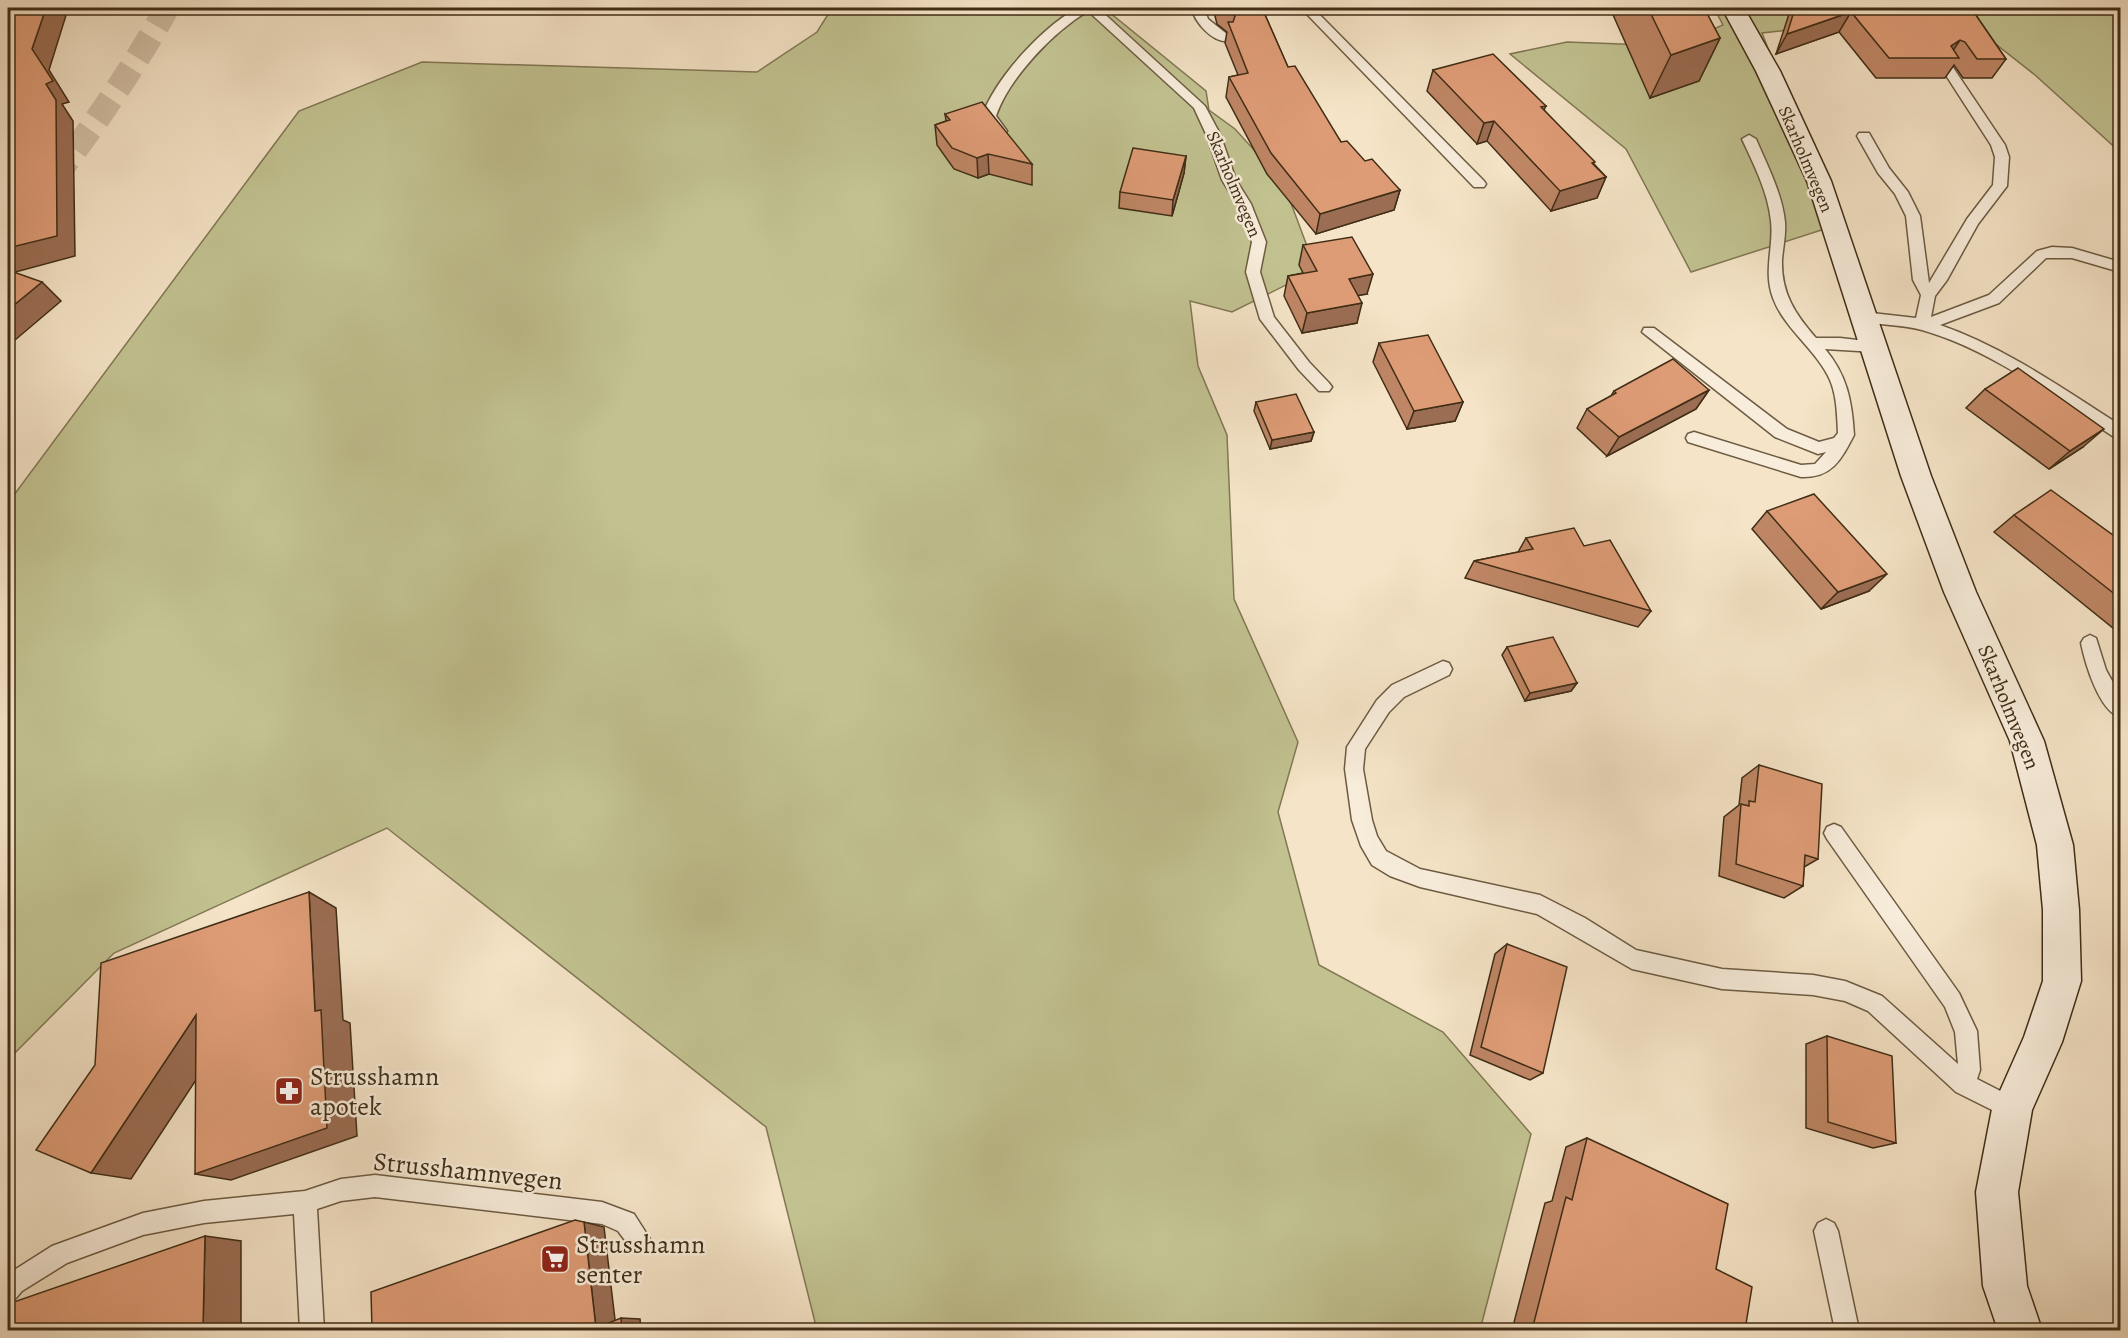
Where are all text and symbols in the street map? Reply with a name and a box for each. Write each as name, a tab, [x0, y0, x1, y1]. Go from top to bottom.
street label: Skarholmvegen	[1773, 102, 1839, 216]
street label: Skarholmvegen	[1201, 127, 1267, 241]
street label: Skarholmvegen	[1971, 640, 2047, 774]
place label: Strusshamn apotek	[310, 1059, 439, 1124]
pharmacy icon: Strusshamn apotek	[273, 1075, 305, 1107]
street label: Strusshamnvegen	[372, 1144, 564, 1198]
place label: Strusshamn senter	[576, 1227, 705, 1292]
supermarket icon: Strusshamn senter	[539, 1243, 571, 1275]

